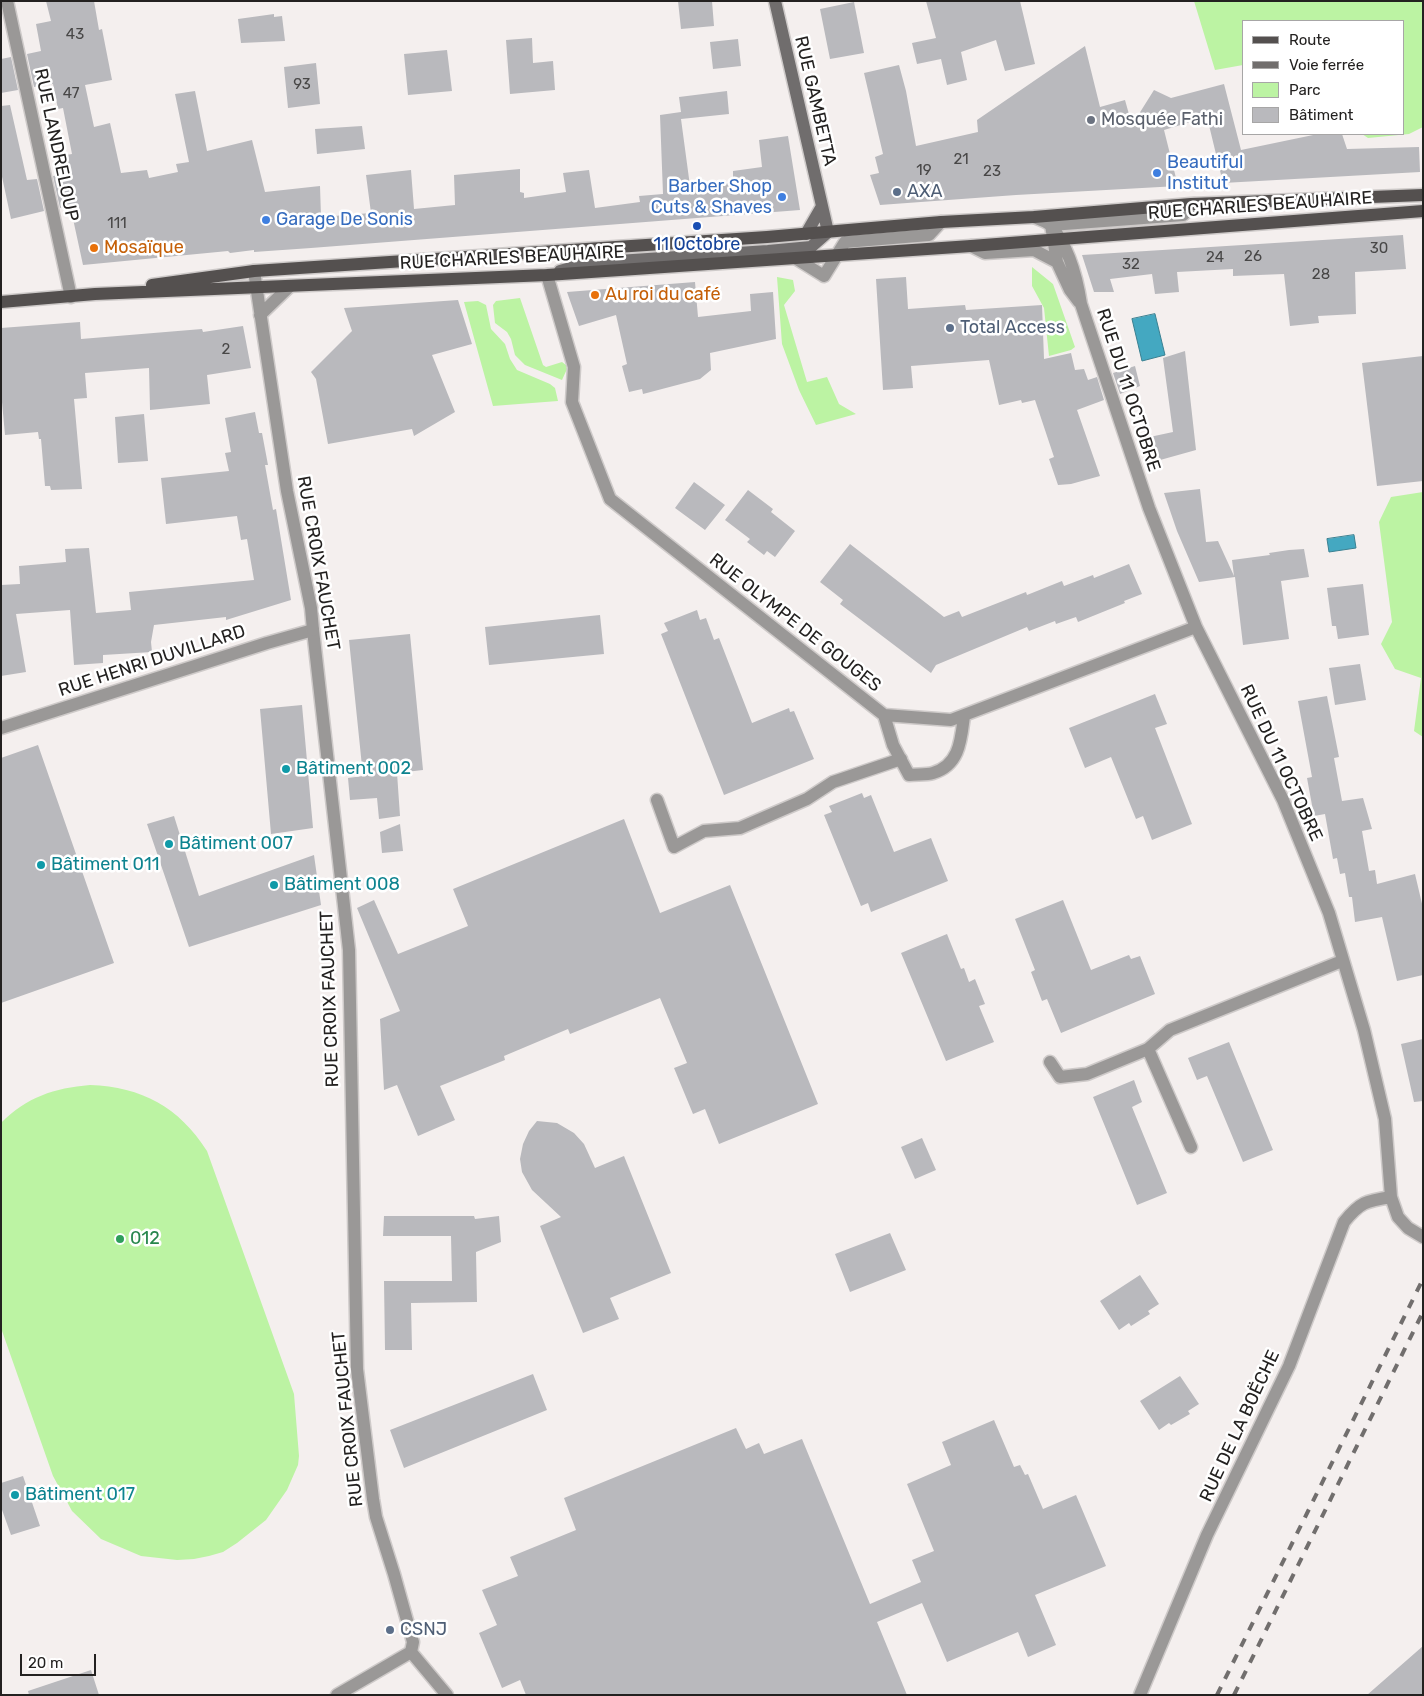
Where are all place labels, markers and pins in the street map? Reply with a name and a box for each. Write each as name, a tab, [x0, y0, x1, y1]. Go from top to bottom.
place label: Mosquée Fathi	[1101, 109, 1223, 131]
marker: Mosquée Fathi	[1085, 114, 1097, 126]
place label: Beautiful Institut	[1167, 152, 1243, 194]
marker: Beautiful Institut	[1151, 167, 1163, 179]
place label: Barber Shop Cuts & Shaves	[651, 176, 772, 218]
place label: AXA	[907, 181, 943, 203]
marker: AXA	[891, 186, 903, 198]
marker: Barber Shop Cuts & Shaves	[776, 191, 788, 203]
place label: Garage De Sonis	[276, 209, 413, 231]
marker: Garage De Sonis	[260, 214, 272, 226]
marker: 11 Octobre	[691, 220, 703, 232]
place label: 11 Octobre	[654, 234, 740, 256]
place label: Mosaïque	[104, 237, 184, 259]
marker: Mosaïque	[88, 242, 100, 254]
place label: Au roi du café	[605, 284, 721, 306]
marker: Au roi du café	[589, 289, 601, 301]
place label: Total Access	[960, 317, 1065, 339]
marker: Total Access	[944, 322, 956, 334]
place label: Bâtiment 002	[296, 758, 411, 780]
marker: Bâtiment 002	[280, 763, 292, 775]
place label: Bâtiment 007	[179, 833, 293, 855]
marker: Bâtiment 007	[163, 838, 175, 850]
place label: Bâtiment 011	[51, 854, 159, 876]
marker: Bâtiment 011	[35, 859, 47, 871]
place label: Bâtiment 008	[284, 874, 400, 896]
marker: Bâtiment 008	[268, 879, 280, 891]
place label: 012	[130, 1228, 160, 1250]
marker: 012	[114, 1233, 126, 1245]
place label: Bâtiment 017	[25, 1484, 135, 1506]
marker: Bâtiment 017	[9, 1489, 21, 1501]
place label: CSNJ	[400, 1619, 447, 1641]
marker: CSNJ	[384, 1624, 396, 1636]

